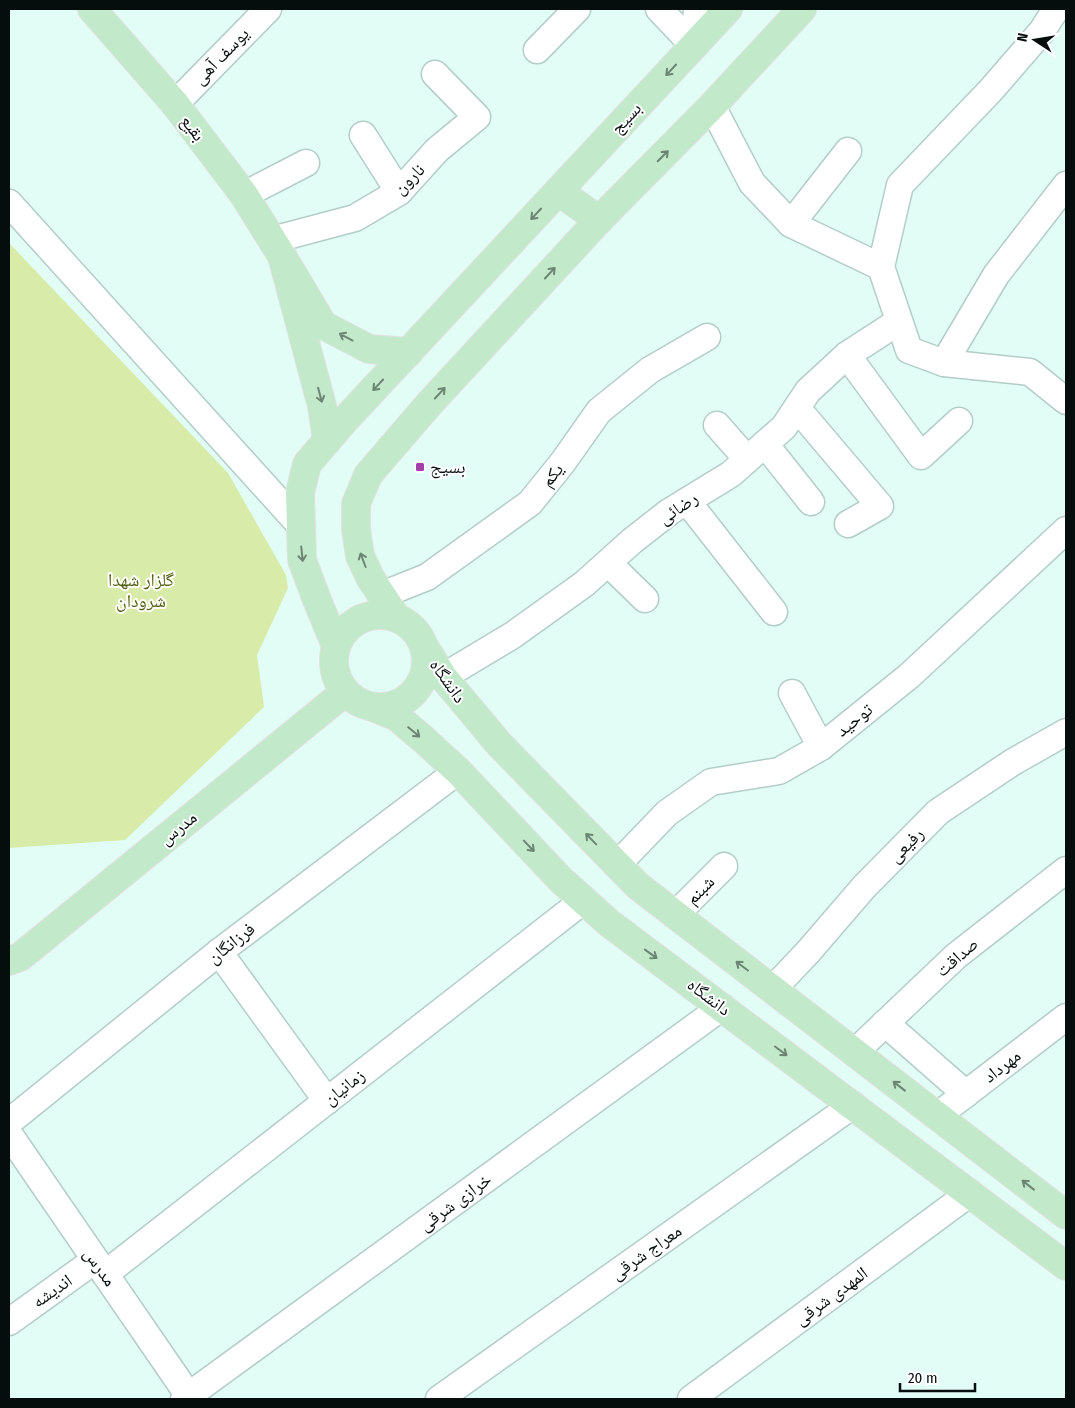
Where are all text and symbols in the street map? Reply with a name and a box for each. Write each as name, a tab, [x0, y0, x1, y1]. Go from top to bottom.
north arrow	[1010, 15, 1060, 65]
street label: یوسف آهی	[188, 23, 254, 89]
text: N	[1014, 32, 1032, 43]
one-way arrow	[665, 64, 677, 76]
street label: بسیج	[606, 98, 647, 139]
street label: بقیع	[175, 111, 210, 146]
one-way arrow	[656, 150, 669, 162]
street label: نارون	[389, 159, 429, 199]
one-way arrow	[530, 208, 542, 221]
one-way arrow	[544, 267, 556, 279]
one-way arrow	[338, 332, 353, 342]
one-way arrow	[372, 378, 384, 391]
one-way arrow	[315, 386, 325, 402]
one-way arrow	[434, 386, 446, 399]
place label: بسیج	[430, 456, 465, 479]
street label: یکم	[536, 459, 569, 492]
marker: بسیج	[414, 461, 426, 473]
street label: رضائی	[654, 487, 702, 529]
one-way arrow	[297, 546, 307, 562]
one-way arrow	[358, 553, 367, 568]
park label: گلزار شهدا شرودان	[108, 569, 175, 612]
street label: دانشگاه	[425, 655, 471, 707]
street label: توحید	[831, 699, 877, 741]
one-way arrow	[407, 726, 420, 737]
street label: مدرس	[155, 806, 201, 850]
street label: رفیعی	[884, 823, 928, 867]
one-way arrow	[585, 833, 597, 845]
one-way arrow	[523, 840, 535, 853]
street label: شبنم	[681, 871, 720, 910]
street label: فرزانگان	[203, 918, 259, 968]
street label: صداقت	[931, 933, 983, 981]
one-way arrow	[644, 948, 657, 959]
one-way arrow	[736, 960, 749, 971]
street label: دانشگاه	[683, 974, 735, 1020]
street label: مهرداد	[979, 1045, 1025, 1087]
one-way arrow	[774, 1046, 788, 1056]
street label: زمانیان	[319, 1064, 369, 1110]
one-way arrow	[892, 1081, 906, 1091]
street label: خرازی شرقی	[414, 1168, 496, 1236]
one-way arrow	[1021, 1180, 1035, 1190]
street label: معراج شرقی	[606, 1219, 686, 1285]
street label: مدرس	[79, 1244, 121, 1290]
street label: المهدی شرقی	[790, 1262, 872, 1330]
street label: اندیشه	[28, 1269, 76, 1313]
scale bar	[900, 1360, 975, 1392]
text: 20 m	[908, 1369, 938, 1387]

